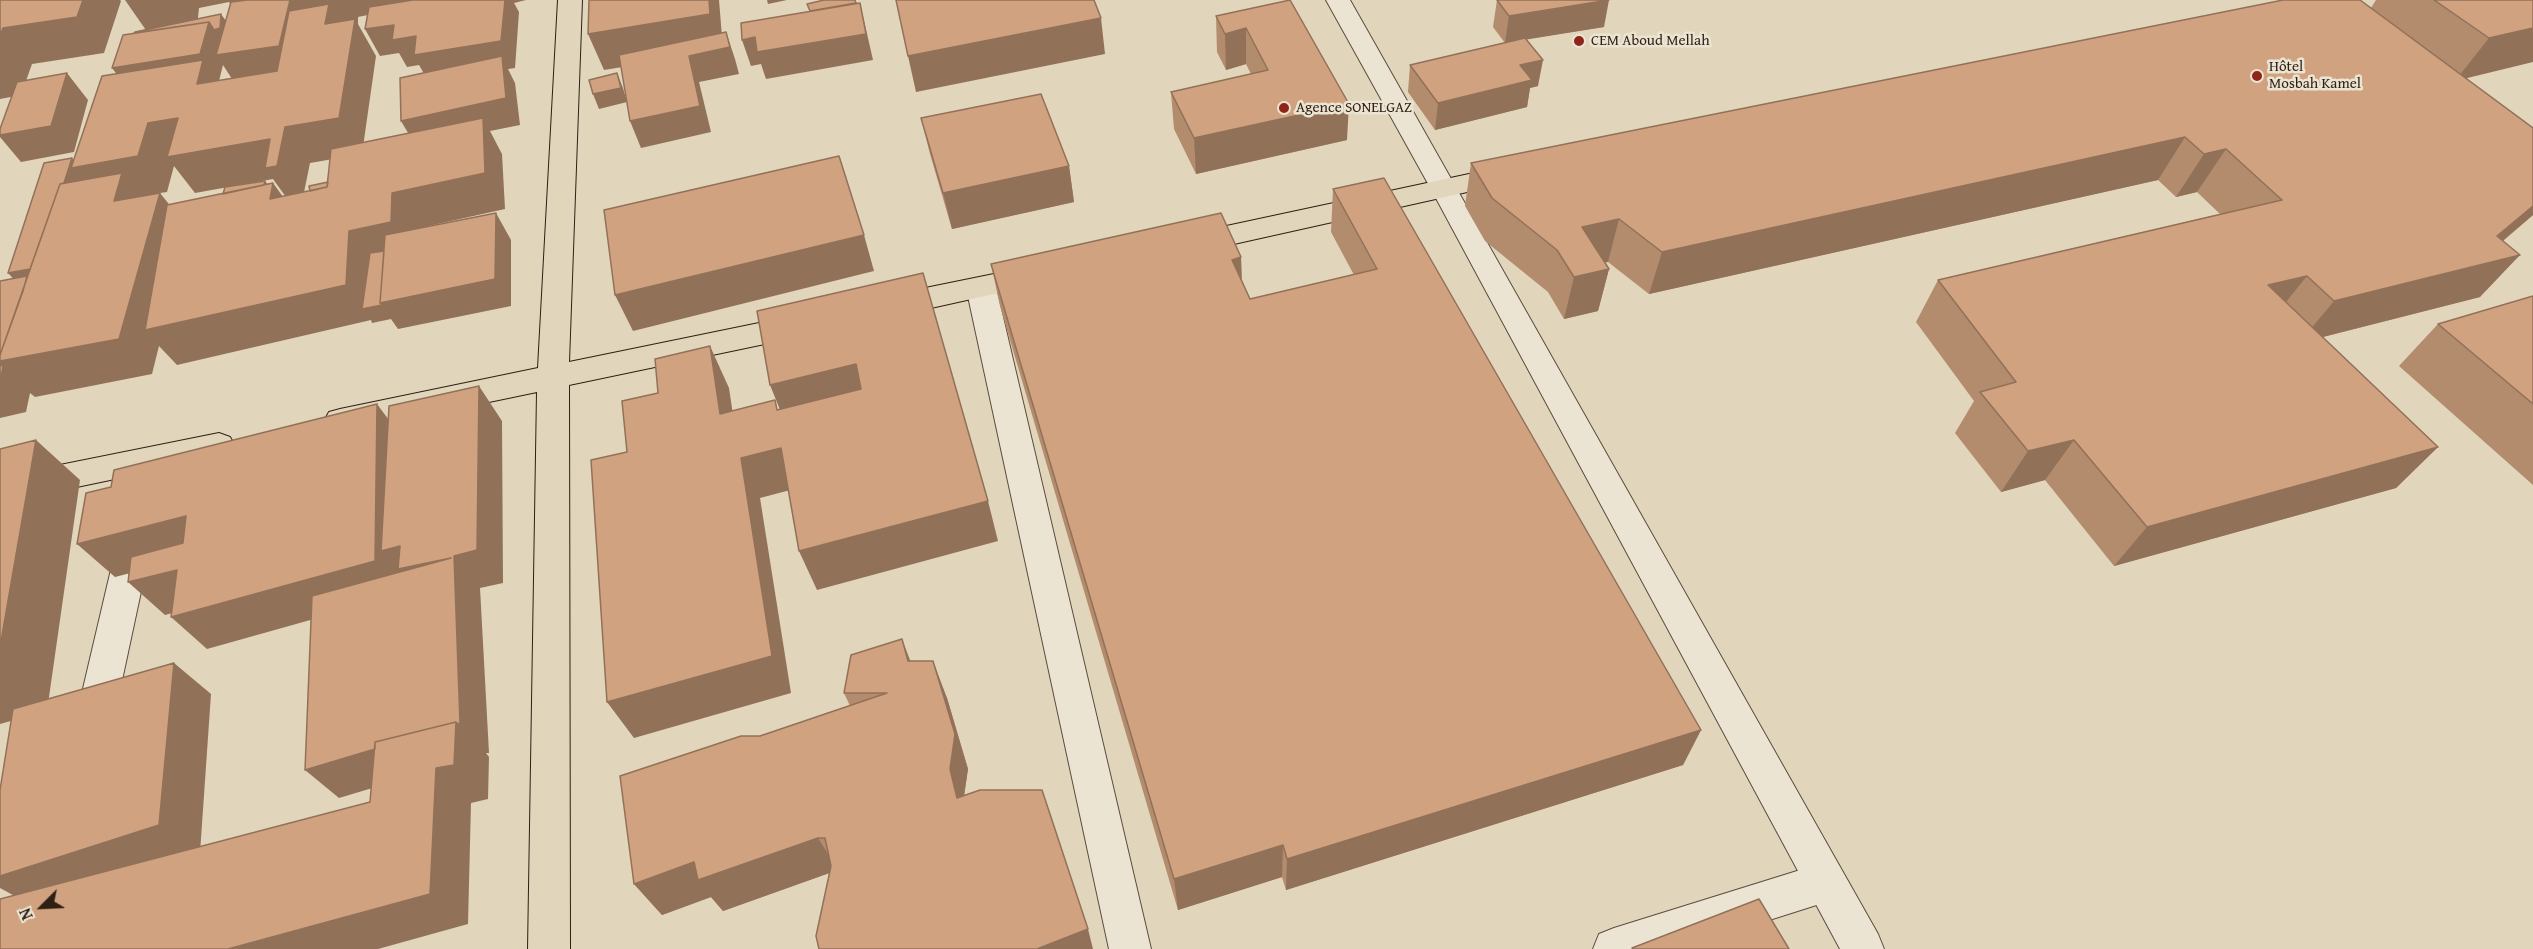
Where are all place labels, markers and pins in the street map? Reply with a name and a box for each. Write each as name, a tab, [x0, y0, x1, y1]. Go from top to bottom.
place label: CEM Aboud Mellah	[1591, 32, 1710, 50]
marker: CEM Aboud Mellah	[1572, 34, 1586, 48]
place label: Hôtel Mosbah Kamel	[2269, 58, 2361, 93]
marker: Hôtel Mosbah Kamel	[2250, 69, 2264, 83]
place label: Agence SONELGAZ	[1296, 99, 1412, 117]
marker: Agence SONELGAZ	[1277, 101, 1291, 115]

